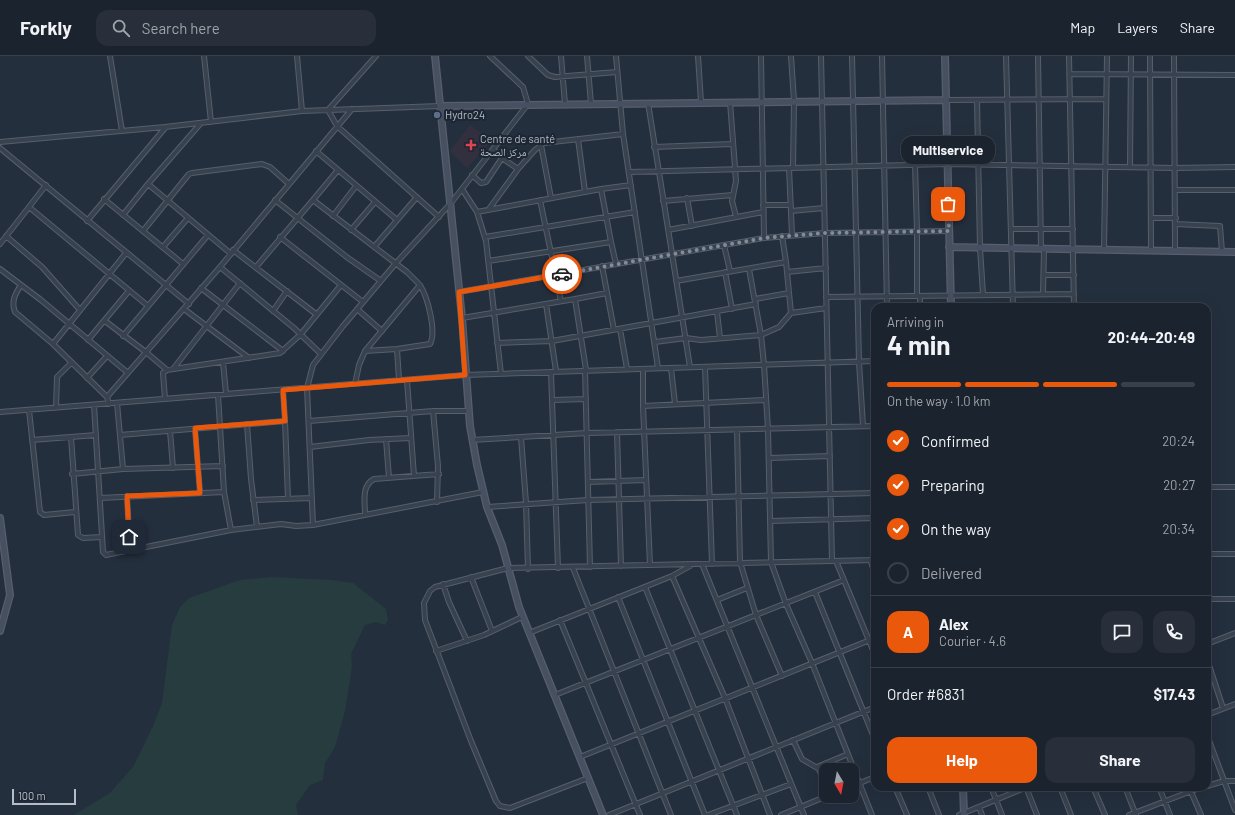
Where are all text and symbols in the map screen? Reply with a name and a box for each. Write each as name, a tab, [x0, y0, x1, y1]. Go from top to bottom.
search box	[96, 10, 376, 46]
text: Forkly	[20, 16, 72, 39]
icon: search	[110, 17, 132, 39]
text: Search here	[142, 19, 220, 37]
text: Map	[1070, 19, 1095, 36]
text: Layers	[1117, 19, 1158, 36]
text: Share	[1180, 19, 1215, 36]
place label: Hydro24	[445, 108, 485, 121]
marker: Hydro24	[432, 110, 442, 120]
place label: Centre de santé مركز الصحة	[480, 132, 555, 158]
callout: Multiservice	[901, 136, 995, 164]
marker: Centre de santé مركز الصحة	[465, 139, 477, 151]
text: Multiservice	[913, 142, 983, 158]
pin	[931, 187, 965, 221]
icon: bag	[937, 193, 959, 215]
courier	[542, 254, 582, 294]
icon: car	[551, 263, 573, 285]
text: Arriving in	[887, 314, 944, 330]
text: 20:44–20:49	[1108, 328, 1195, 346]
text: 4 min	[887, 329, 951, 360]
text: On the way · 1.0 km	[887, 393, 991, 409]
icon: check	[887, 430, 909, 452]
text: Confirmed	[921, 432, 989, 450]
text: 20:24	[1162, 433, 1195, 449]
icon: check	[887, 474, 909, 496]
text: Preparing	[921, 476, 985, 494]
text: 20:27	[1163, 477, 1195, 493]
icon: check	[887, 518, 909, 540]
pin	[112, 520, 146, 554]
text: On the way	[921, 520, 991, 538]
text: 20:34	[1162, 521, 1195, 537]
icon: home	[118, 526, 140, 548]
text: Delivered	[921, 564, 982, 582]
button: chat	[1101, 611, 1143, 653]
button: phone	[1153, 611, 1195, 653]
text: Alex	[939, 615, 969, 633]
text: A	[903, 623, 913, 641]
text: Courier · 4.6	[939, 633, 1006, 649]
text: Order #6831	[887, 685, 965, 703]
text: $17.43	[1153, 685, 1195, 703]
button: Help	[887, 737, 1037, 783]
button: Share	[1045, 737, 1195, 783]
north arrow	[819, 763, 859, 803]
map controls	[819, 763, 859, 803]
scale bar	[12, 787, 76, 806]
text: 100 m	[18, 789, 46, 802]

